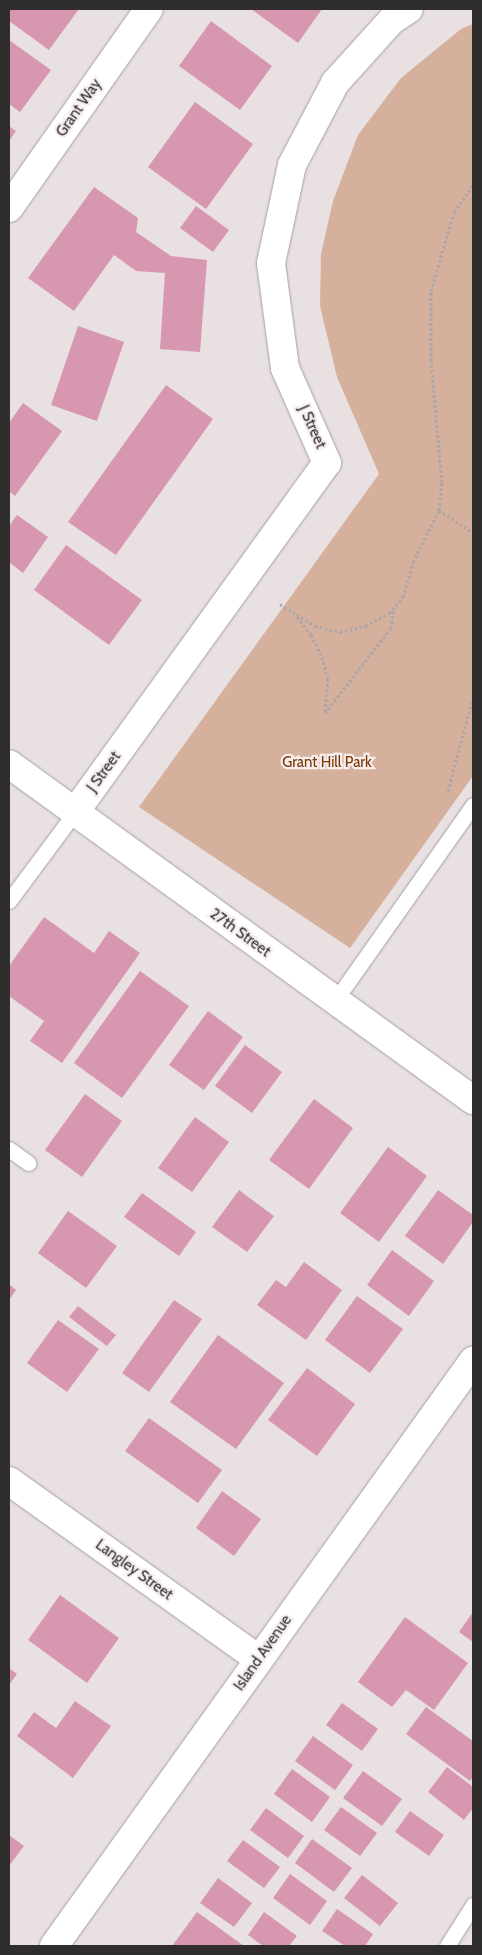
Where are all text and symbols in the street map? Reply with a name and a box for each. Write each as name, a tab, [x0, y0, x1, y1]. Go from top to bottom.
street label: Grant Way	[53, 76, 105, 140]
street label: J Street	[294, 402, 330, 452]
street label: J Street	[83, 748, 125, 796]
park label: Grant Hill Park	[282, 754, 372, 772]
street label: 27th Street	[206, 905, 274, 961]
street label: Langley Street	[92, 1536, 176, 1604]
street label: Island Avenue	[230, 1612, 296, 1694]

